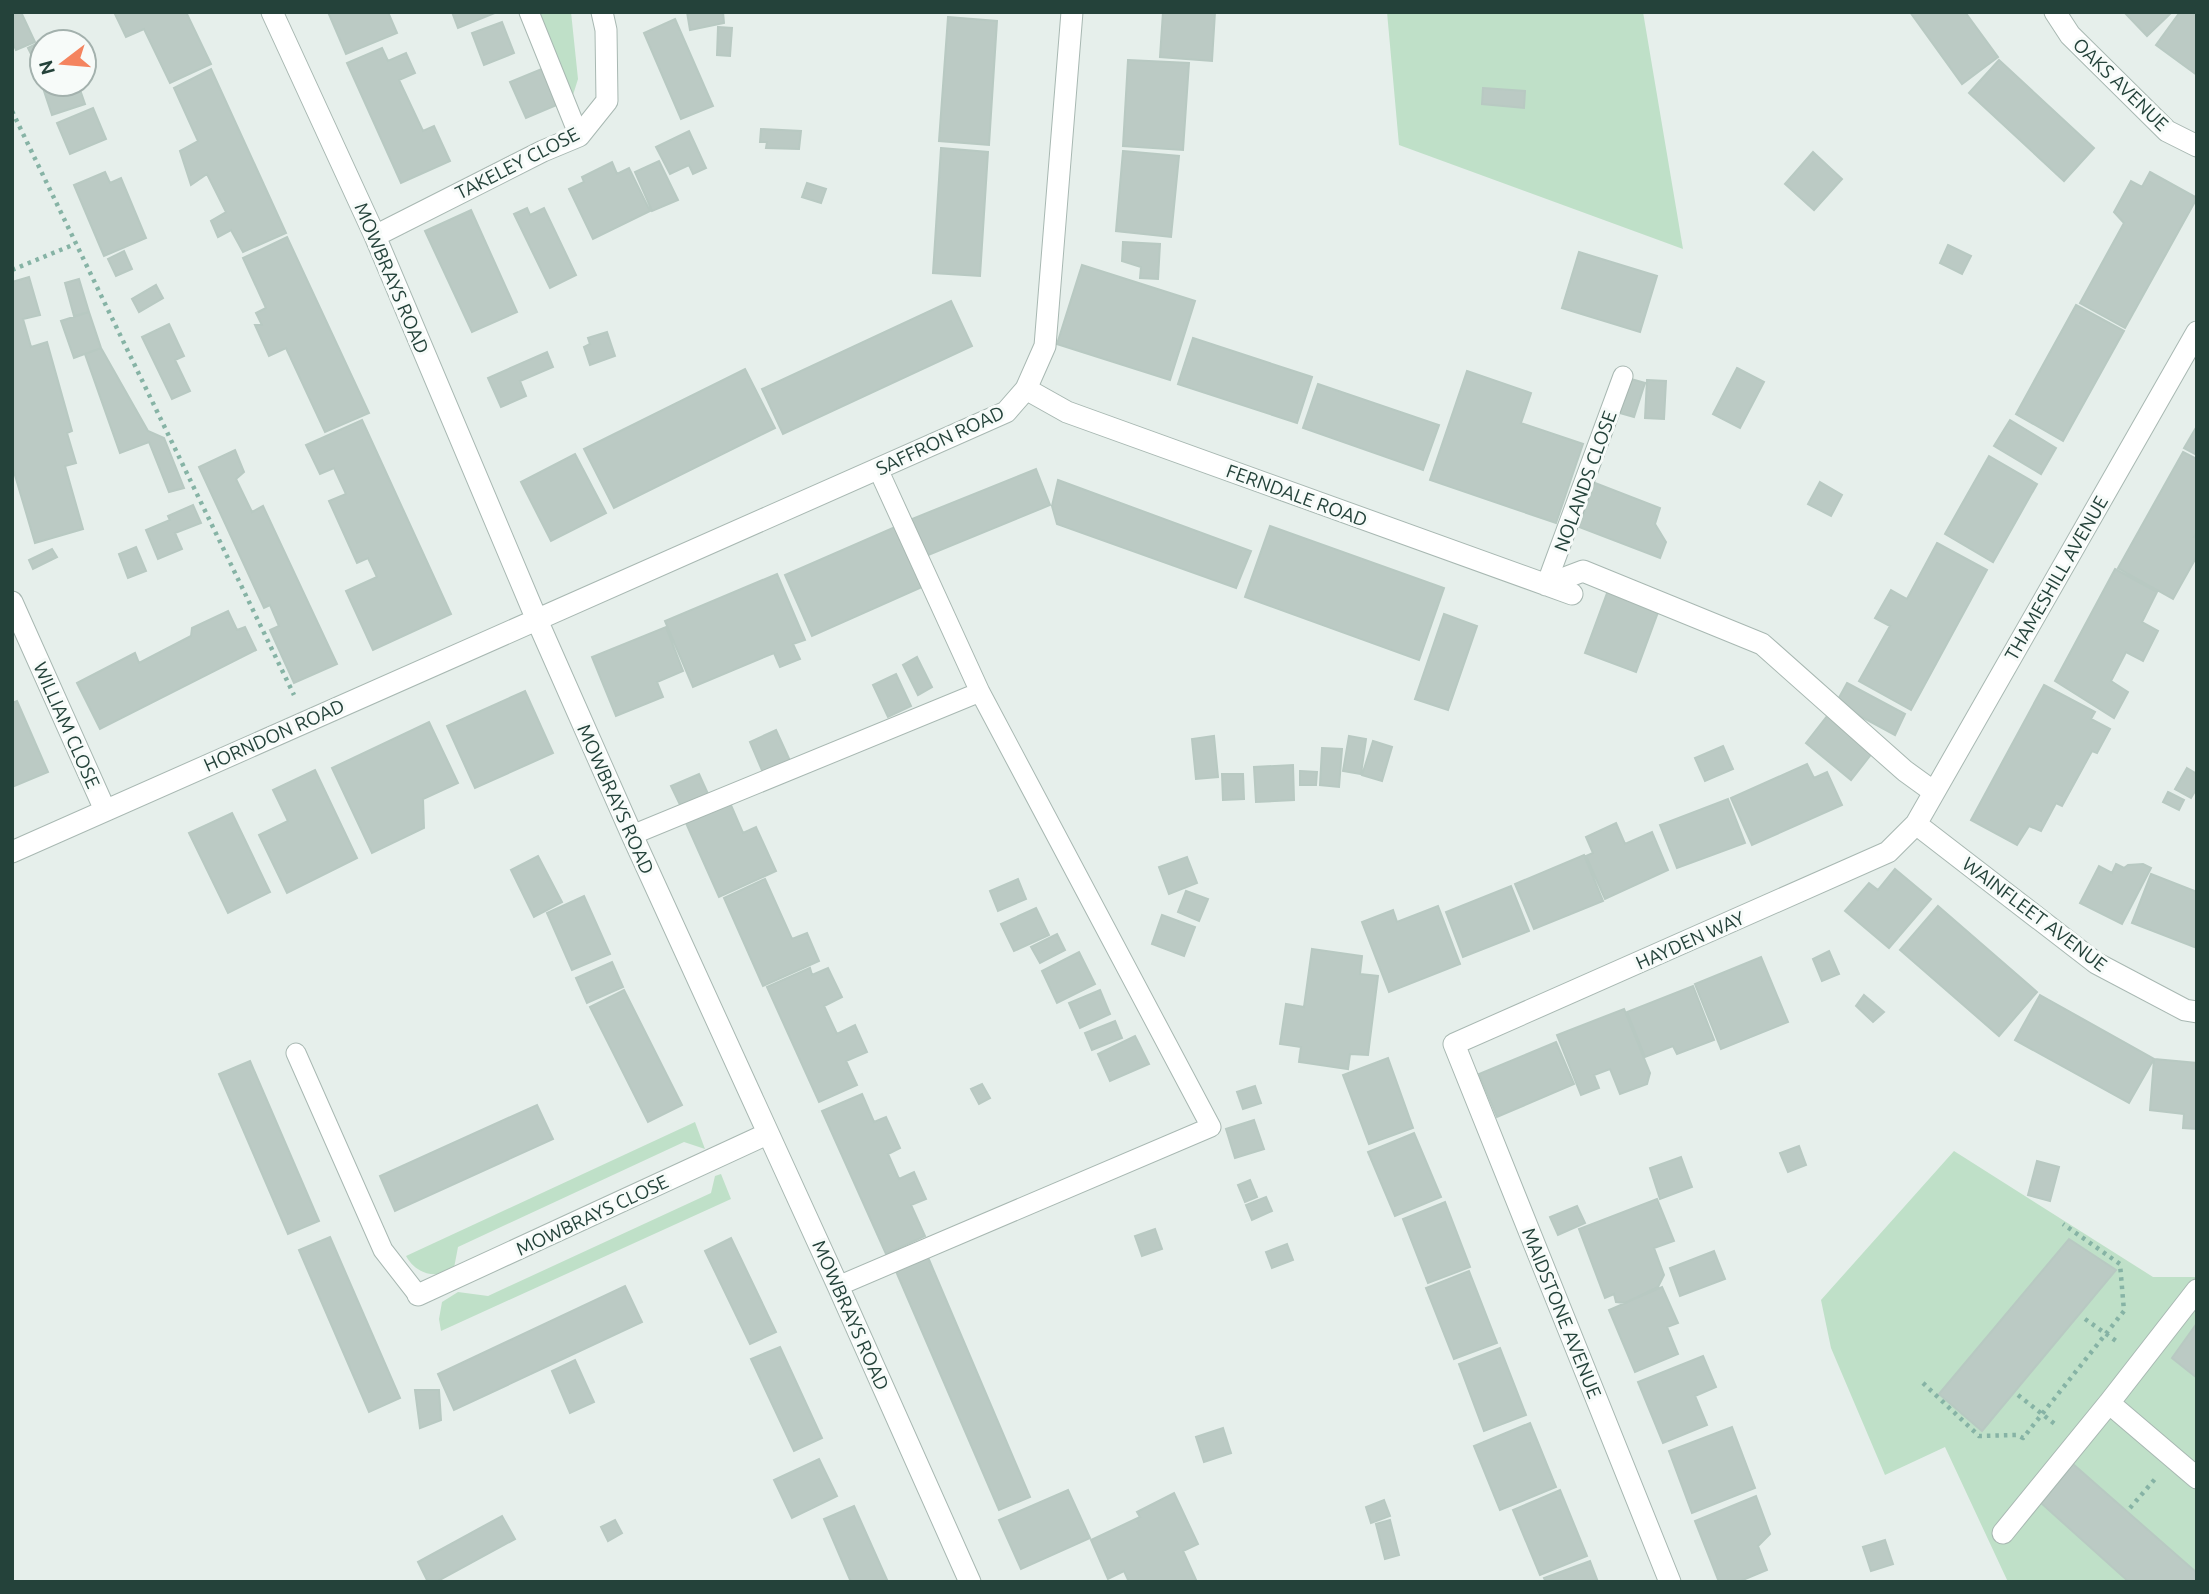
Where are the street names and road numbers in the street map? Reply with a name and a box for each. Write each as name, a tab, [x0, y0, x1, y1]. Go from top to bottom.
street label: OAKS AVENUE	[2069, 33, 2173, 135]
street label: TAKELEY CLOSE	[451, 122, 583, 204]
street label: MOWBRAYS ROAD	[350, 199, 434, 357]
street label: SAFFRON ROAD	[872, 401, 1008, 479]
street label: NOLANDS CLOSE	[1549, 408, 1621, 554]
street label: FERNDALE ROAD	[1223, 459, 1371, 531]
street label: THAMESHILL AVENUE	[2000, 492, 2112, 664]
street label: WILLIAM CLOSE	[29, 658, 105, 792]
street label: HORNDON ROAD	[200, 694, 348, 776]
street label: MOWBRAYS ROAD	[573, 721, 659, 877]
street label: WAINFLEET AVENUE	[1958, 852, 2112, 976]
street label: HAYDEN WAY	[1632, 906, 1748, 974]
street label: MOWBRAYS CLOSE	[512, 1170, 672, 1260]
street label: MAIDSTONE AVENUE	[1518, 1225, 1606, 1401]
street label: MOWBRAYS ROAD	[808, 1237, 894, 1393]

